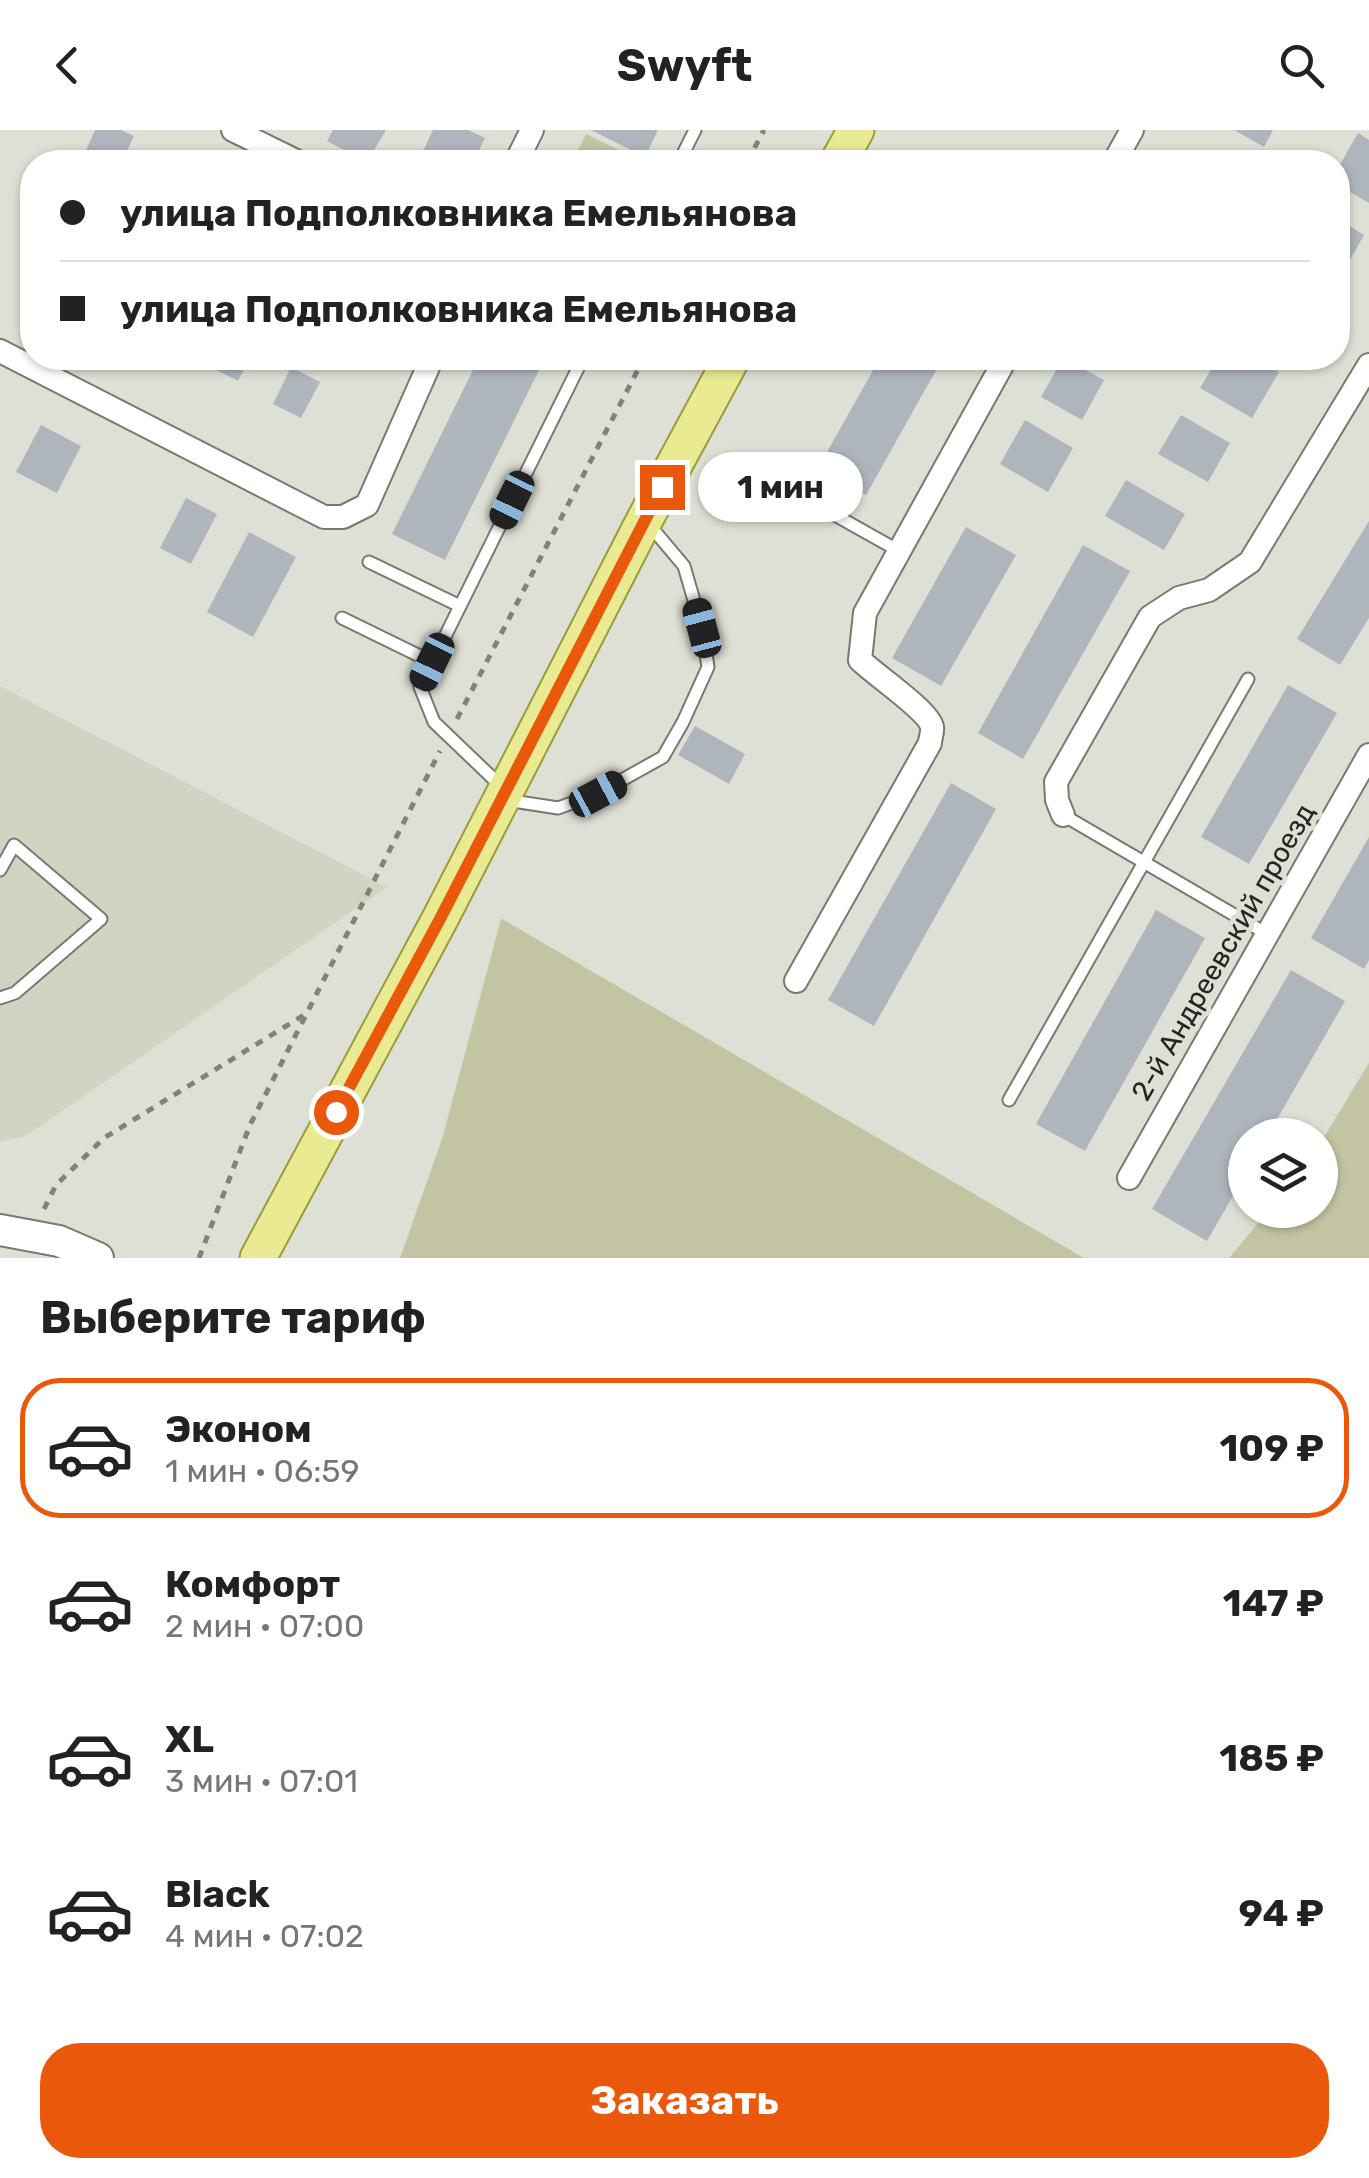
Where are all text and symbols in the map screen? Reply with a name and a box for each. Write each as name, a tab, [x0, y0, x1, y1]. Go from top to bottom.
icon: back	[40, 38, 95, 93]
icon: search	[1274, 38, 1329, 93]
text: Swyft	[617, 39, 752, 92]
text: улица Подполковника Емельянова	[120, 190, 797, 236]
text: улица Подполковника Емельянова	[120, 286, 797, 332]
callout: 1 мин	[697, 452, 862, 522]
route end	[640, 465, 685, 510]
car	[485, 466, 539, 534]
text: 1 мин	[737, 468, 824, 506]
car	[680, 595, 724, 661]
car	[405, 628, 459, 696]
car	[564, 767, 632, 821]
street label: 2-й Андреевский проезд	[1124, 798, 1322, 1106]
route start	[314, 1090, 359, 1135]
map controls	[1228, 1118, 1338, 1228]
button: layers	[1228, 1118, 1338, 1228]
text: Выберите тариф	[40, 1291, 426, 1344]
icon: car	[45, 1403, 135, 1493]
text: Эконом	[165, 1406, 312, 1452]
text: 109 ₽	[1219, 1425, 1324, 1471]
text: 1 мин · 06:59	[165, 1452, 359, 1490]
icon: car	[45, 1558, 135, 1648]
text: Комфорт	[165, 1561, 340, 1607]
text: 147 ₽	[1223, 1580, 1324, 1626]
text: 2 мин · 07:00	[165, 1607, 364, 1645]
icon: car	[45, 1713, 135, 1803]
text: XL	[165, 1716, 214, 1762]
text: 185 ₽	[1219, 1735, 1324, 1781]
text: 3 мин · 07:01	[165, 1762, 358, 1800]
icon: car	[45, 1868, 135, 1958]
text: Black	[165, 1871, 270, 1917]
text: 94 ₽	[1238, 1890, 1324, 1936]
text: 4 мин · 07:02	[165, 1917, 364, 1955]
button: Заказать	[40, 2043, 1329, 2158]

